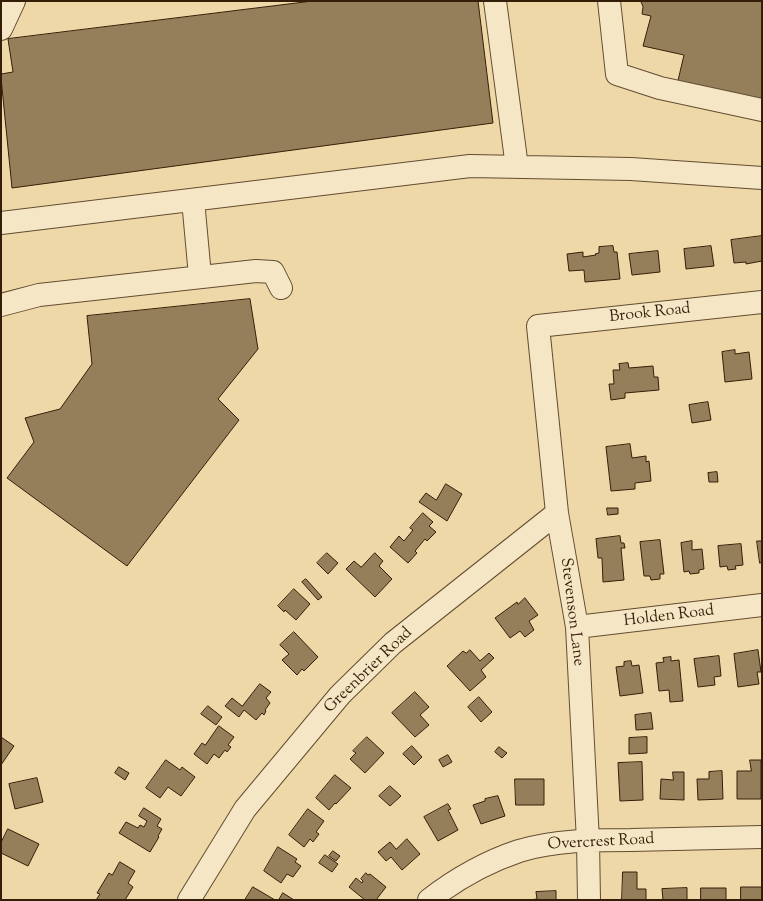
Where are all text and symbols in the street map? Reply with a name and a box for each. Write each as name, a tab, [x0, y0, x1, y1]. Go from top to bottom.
street label: Brook Road	[608, 300, 692, 328]
street label: Stevenson Lane	[555, 557, 587, 667]
street label: Holden Road	[623, 602, 715, 632]
street label: Greenbrier Road	[321, 624, 417, 718]
street label: Overcrest Road	[547, 831, 655, 855]

